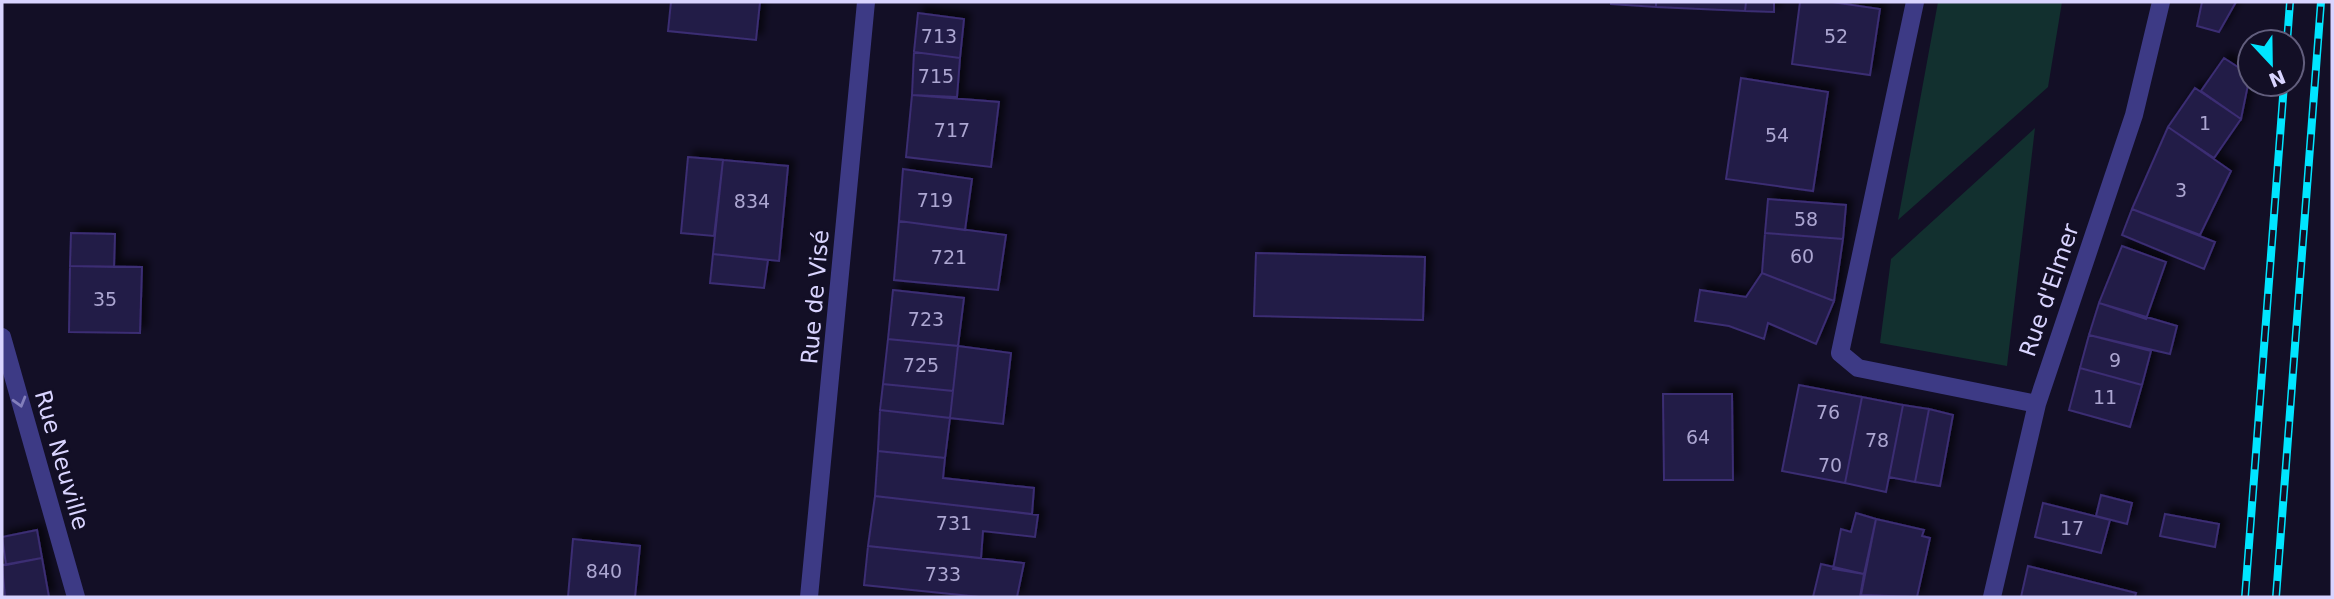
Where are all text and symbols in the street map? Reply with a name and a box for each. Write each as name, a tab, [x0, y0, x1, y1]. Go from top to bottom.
house number: 713	[921, 25, 957, 47]
house number: 52	[1824, 25, 1848, 47]
north arrow	[2236, 28, 2306, 98]
house number: 715	[918, 65, 954, 87]
text: N	[2266, 66, 2289, 92]
house number: 1	[2199, 112, 2211, 134]
house number: 717	[934, 119, 970, 141]
house number: 54	[1765, 124, 1789, 146]
house number: 3	[2175, 179, 2187, 201]
house number: 719	[917, 189, 953, 211]
house number: 834	[734, 190, 770, 212]
house number: 58	[1794, 208, 1818, 230]
street label: Rue d'Elmer	[2014, 220, 2084, 360]
street label: Rue de Visé	[796, 229, 834, 365]
house number: 60	[1790, 245, 1814, 267]
house number: 721	[931, 246, 967, 268]
house number: 35	[93, 288, 117, 310]
house number: 723	[908, 308, 944, 330]
house number: 9	[2109, 349, 2121, 371]
house number: 725	[903, 354, 939, 376]
house number: 11	[2093, 386, 2117, 408]
street label: Rue Neuville	[30, 387, 94, 533]
one-way arrow	[12, 396, 27, 408]
house number: 76	[1816, 401, 1840, 423]
house number: 64	[1686, 426, 1710, 448]
house number: 78	[1865, 429, 1889, 451]
house number: 70	[1818, 454, 1842, 476]
house number: 731	[936, 512, 972, 534]
house number: 17	[2060, 517, 2084, 539]
house number: 840	[586, 560, 622, 582]
house number: 733	[925, 563, 961, 585]

